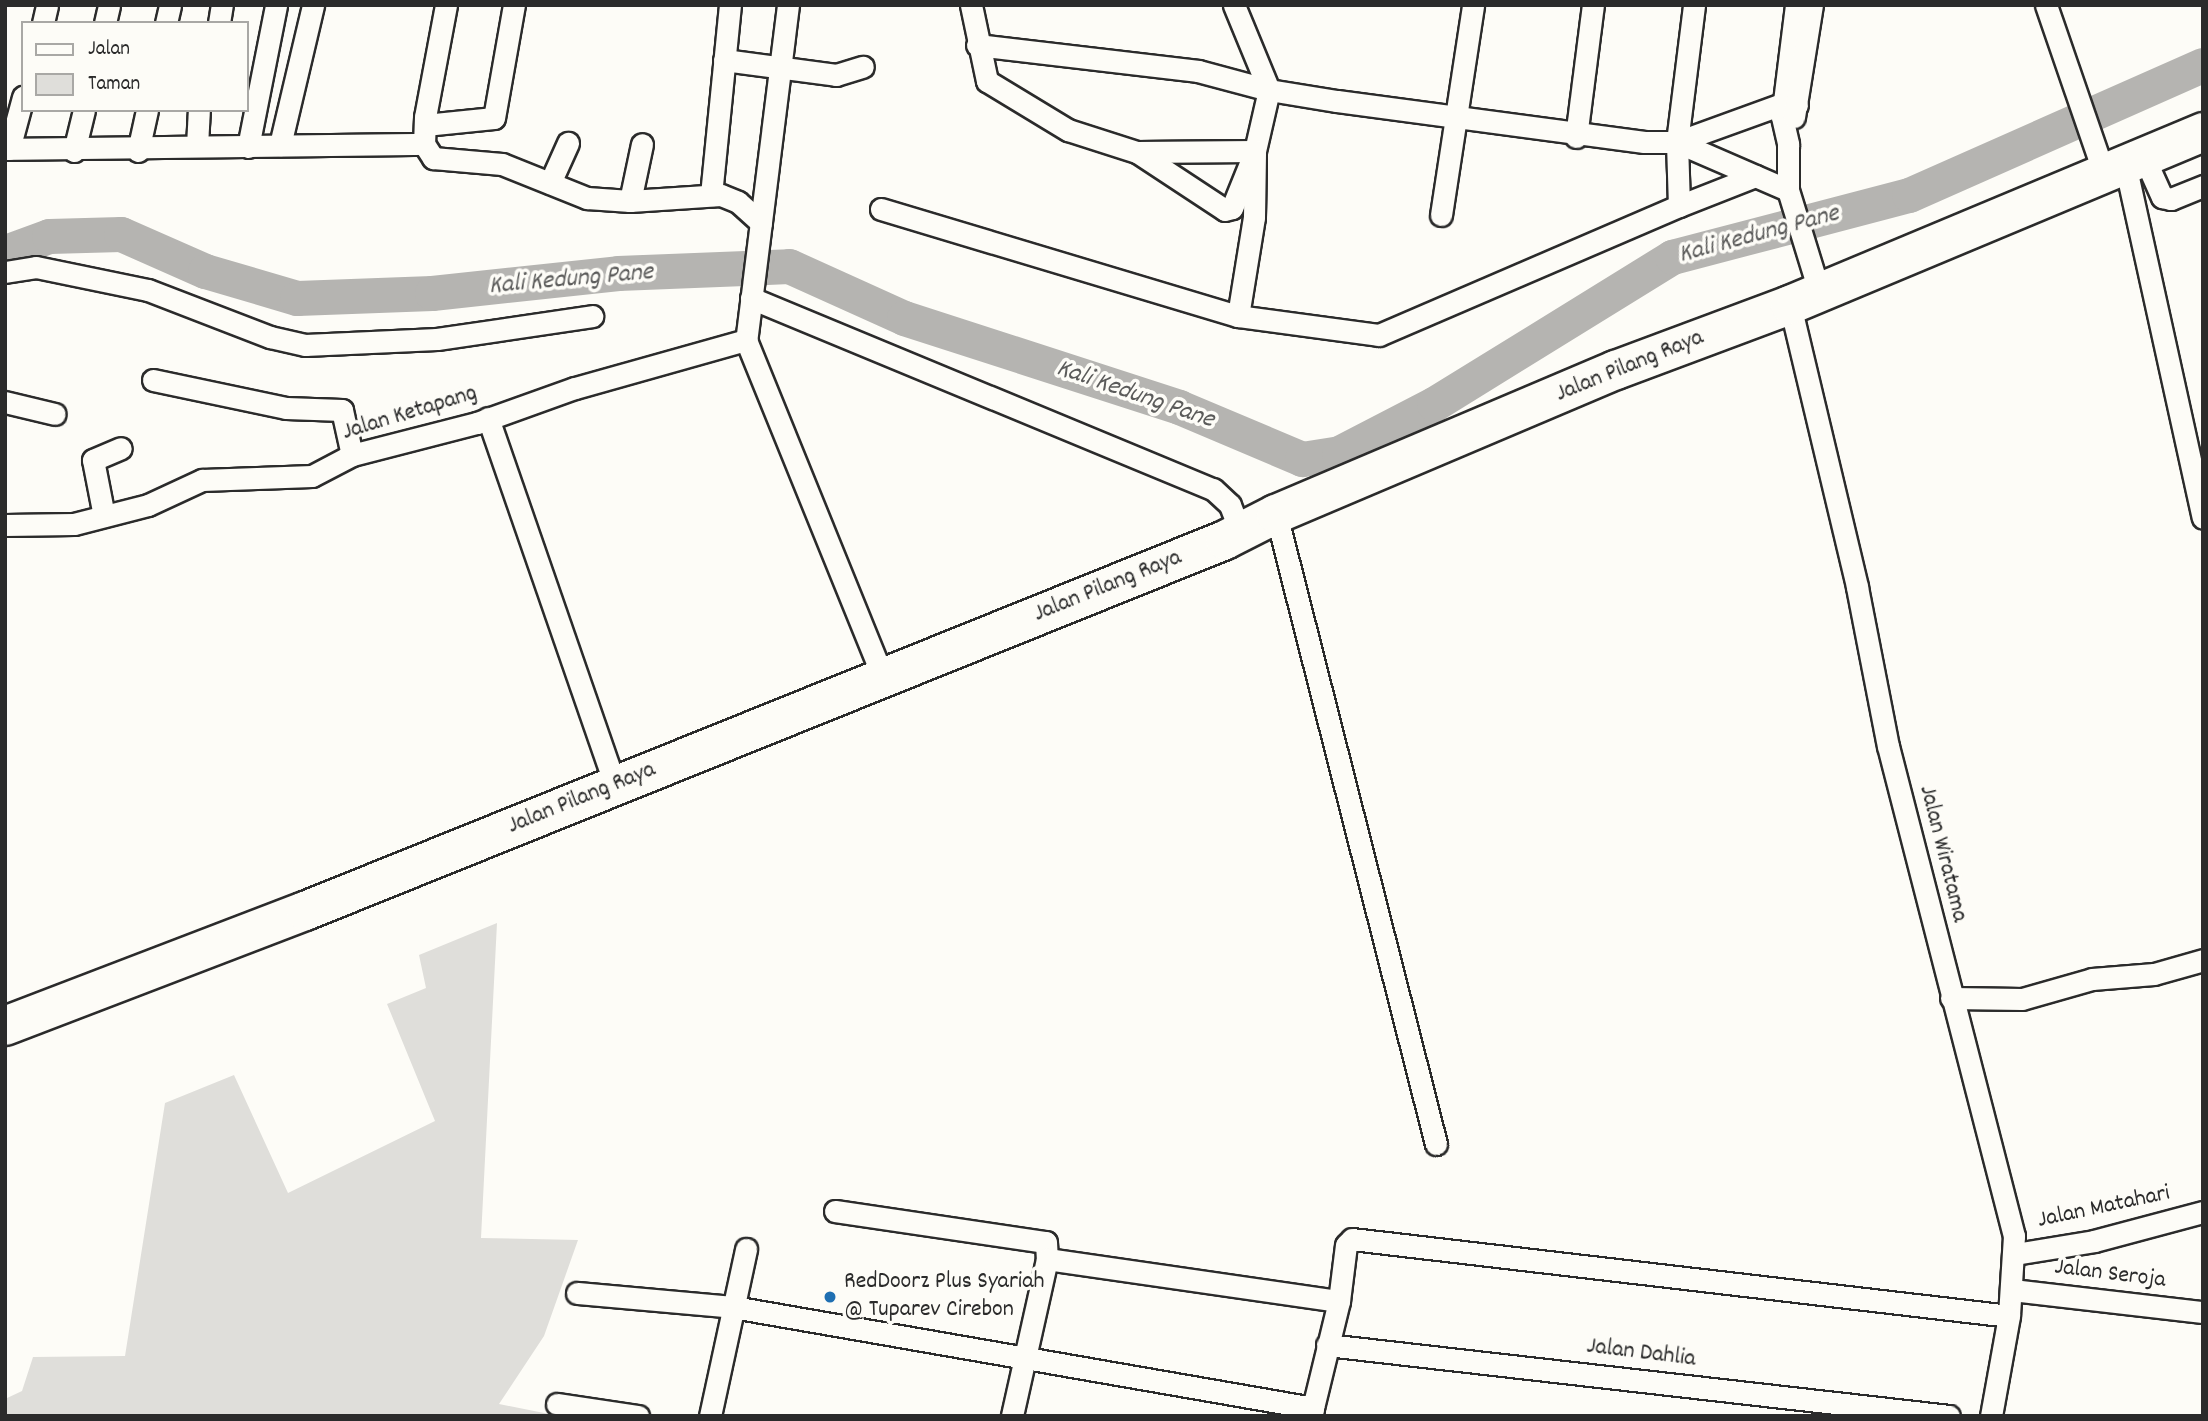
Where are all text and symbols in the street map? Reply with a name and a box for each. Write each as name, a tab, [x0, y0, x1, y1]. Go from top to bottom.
legend	[21, 21, 248, 112]
text: Jalan	[88, 35, 130, 65]
text: Taman	[88, 70, 140, 100]
water label: Kali Kedung Pane	[1675, 199, 1843, 271]
water label: Kali Kedung Pane	[488, 257, 654, 303]
street label: Jalan Pilang Raya	[1552, 324, 1708, 410]
water label: Kali Kedung Pane	[1052, 353, 1218, 437]
street label: Jalan Ketapang	[339, 380, 481, 448]
street label: Jalan Pilang Raya	[1030, 544, 1186, 630]
street label: Jalan Pilang Raya	[504, 756, 660, 842]
street label: Jalan Wiratama	[1911, 783, 1973, 925]
street label: Jalan Matahari	[2035, 1180, 2173, 1236]
street label: Jalan Seroja	[2053, 1254, 2167, 1296]
place label: RedDoorz Plus Syariah @ Tuparev Cirebon	[844, 1269, 1044, 1325]
marker: RedDoorz Plus Syariah @ Tuparev Cirebon	[822, 1289, 838, 1305]
street label: Jalan Dahlia	[1585, 1333, 1697, 1375]

